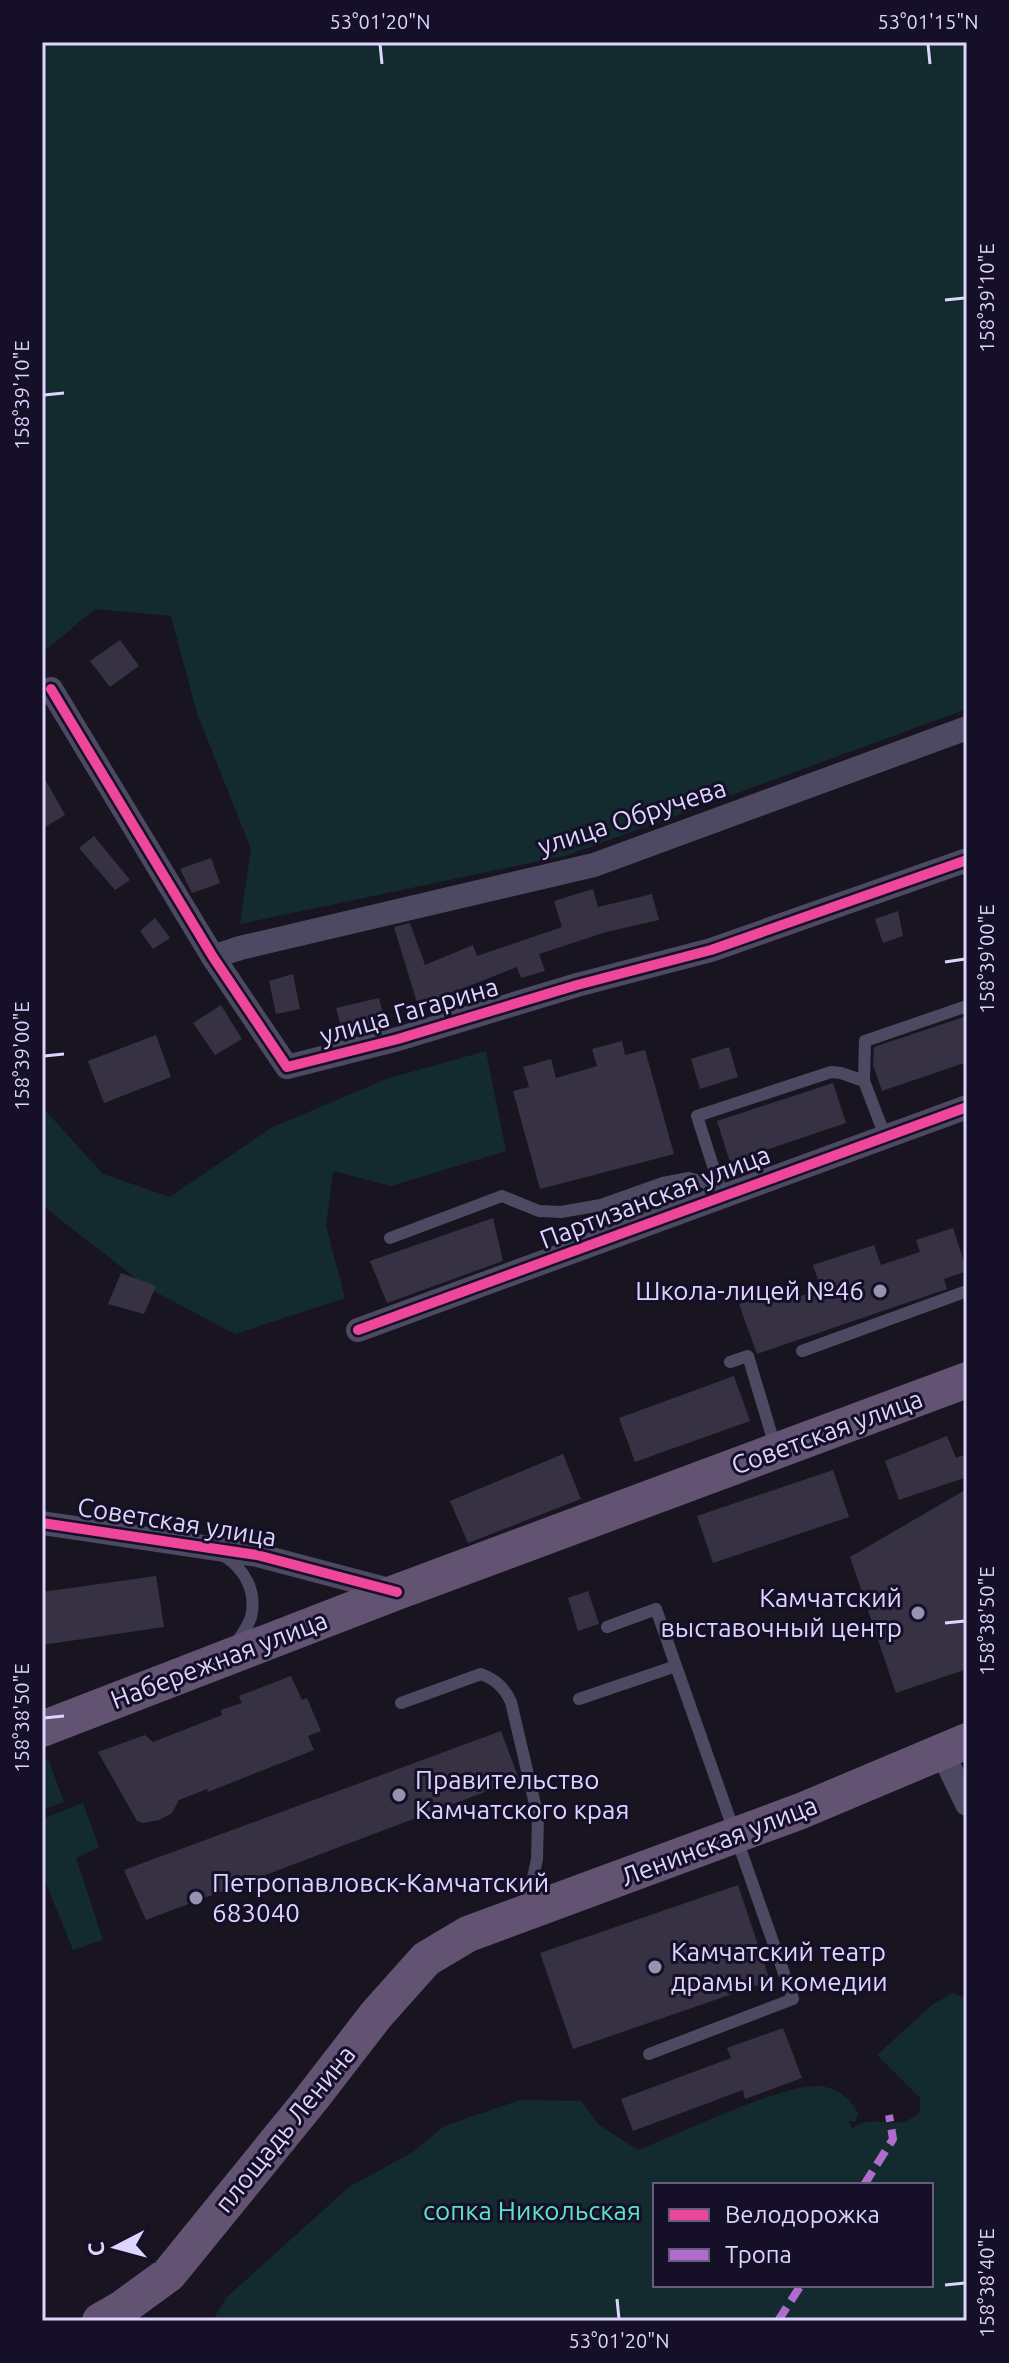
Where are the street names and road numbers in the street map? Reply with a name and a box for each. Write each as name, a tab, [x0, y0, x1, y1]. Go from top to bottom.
street label: улица Обручева	[534, 772, 730, 861]
street label: улица Гагарина	[316, 971, 501, 1050]
street label: Партизанская улица	[536, 1139, 774, 1254]
street label: Советская улица	[727, 1383, 926, 1480]
street label: Советская улица	[75, 1491, 279, 1552]
street label: Набережная улица	[106, 1605, 331, 1714]
street label: Ленинская улица	[617, 1790, 821, 1891]
street label: площадь Ленина	[208, 2039, 361, 2218]

